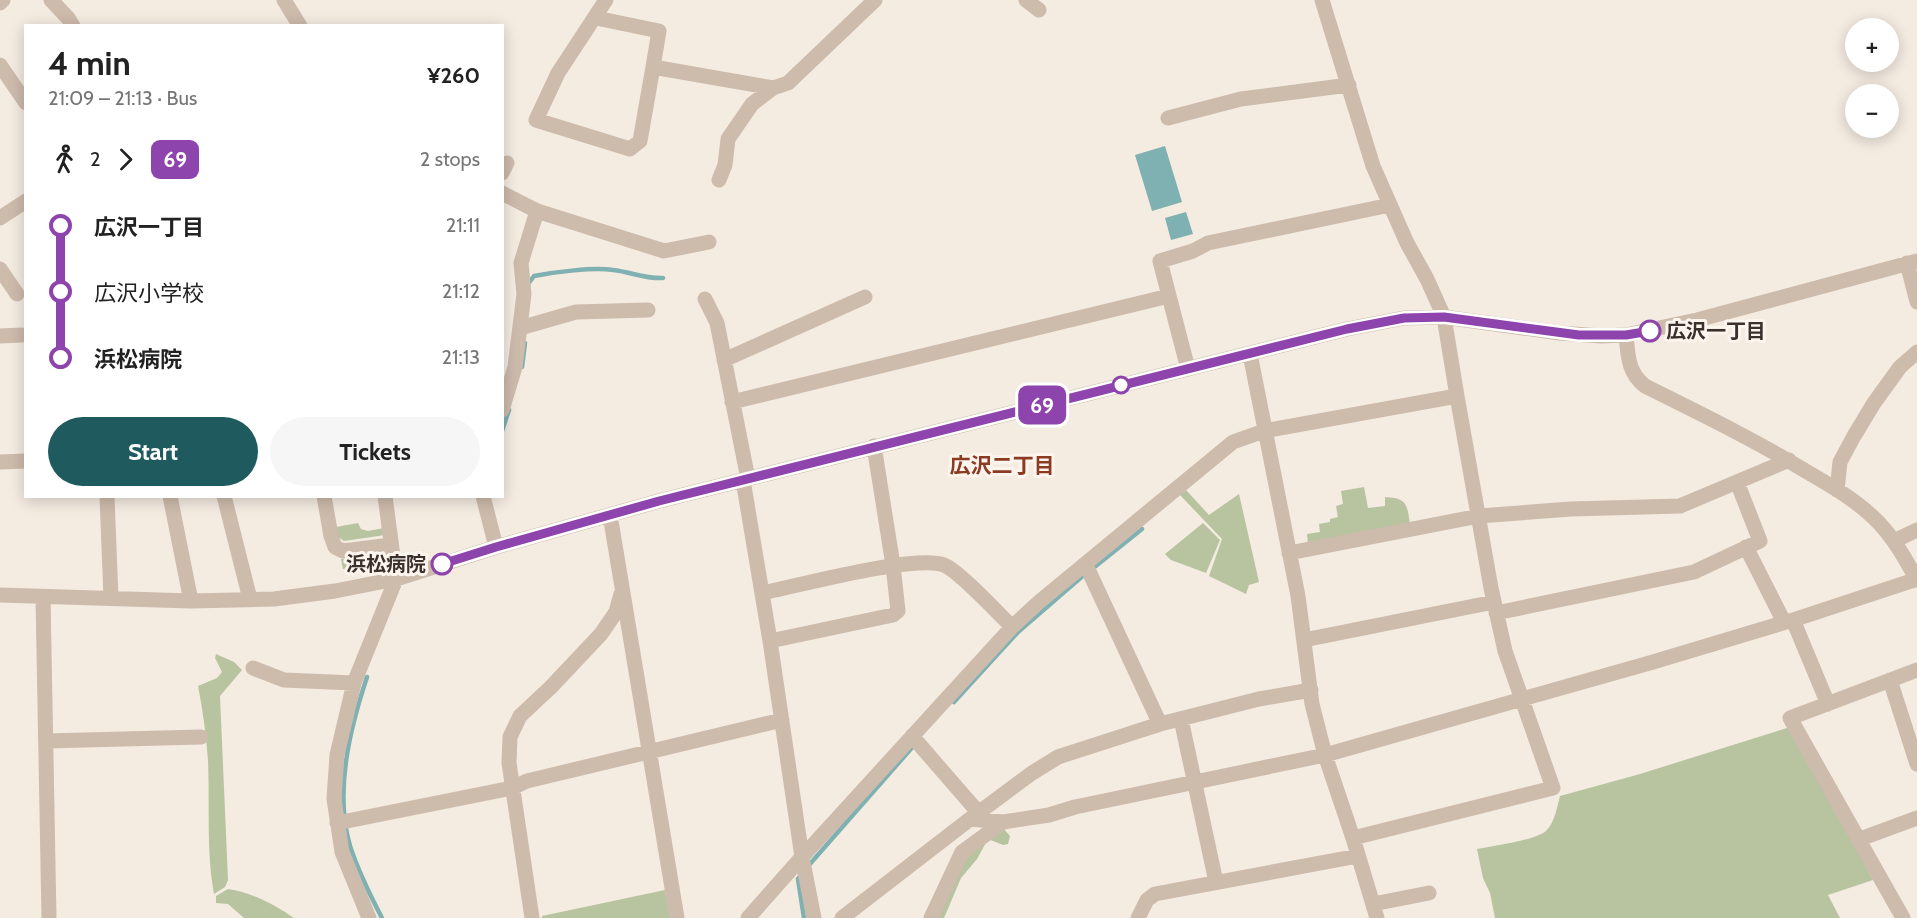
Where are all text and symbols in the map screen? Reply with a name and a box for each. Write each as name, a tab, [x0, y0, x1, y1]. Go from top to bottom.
map controls	[1845, 18, 1899, 138]
button: +	[1845, 18, 1899, 72]
text: 4 min	[48, 43, 131, 83]
text: ¥260	[427, 62, 480, 89]
button: −	[1845, 84, 1899, 138]
text: 21:09 – 21:13 · Bus	[48, 86, 197, 110]
icon: walk	[48, 143, 81, 176]
icon: forward	[109, 143, 142, 176]
text: 2	[90, 147, 100, 171]
text: 69	[163, 147, 187, 172]
text: 2 stops	[420, 147, 480, 171]
text: 21:11	[446, 213, 480, 237]
text: 広沢一丁目	[94, 214, 204, 241]
text: 21:12	[442, 279, 480, 303]
text: 広沢小学校	[94, 280, 204, 307]
place label: 広沢一丁目	[1666, 319, 1766, 343]
marker: 広沢一丁目	[1639, 320, 1661, 342]
text: 21:13	[442, 345, 480, 369]
text: 浜松病院	[94, 346, 182, 373]
unlabelled marker	[1112, 376, 1130, 394]
line badge: 69	[1015, 386, 1069, 424]
text: 69	[1030, 393, 1054, 418]
button: Start	[48, 417, 258, 486]
button: Tickets	[270, 417, 480, 486]
district label: 広沢二丁目	[950, 453, 1055, 478]
place label: 浜松病院	[346, 552, 426, 576]
marker: 浜松病院	[431, 553, 453, 575]

